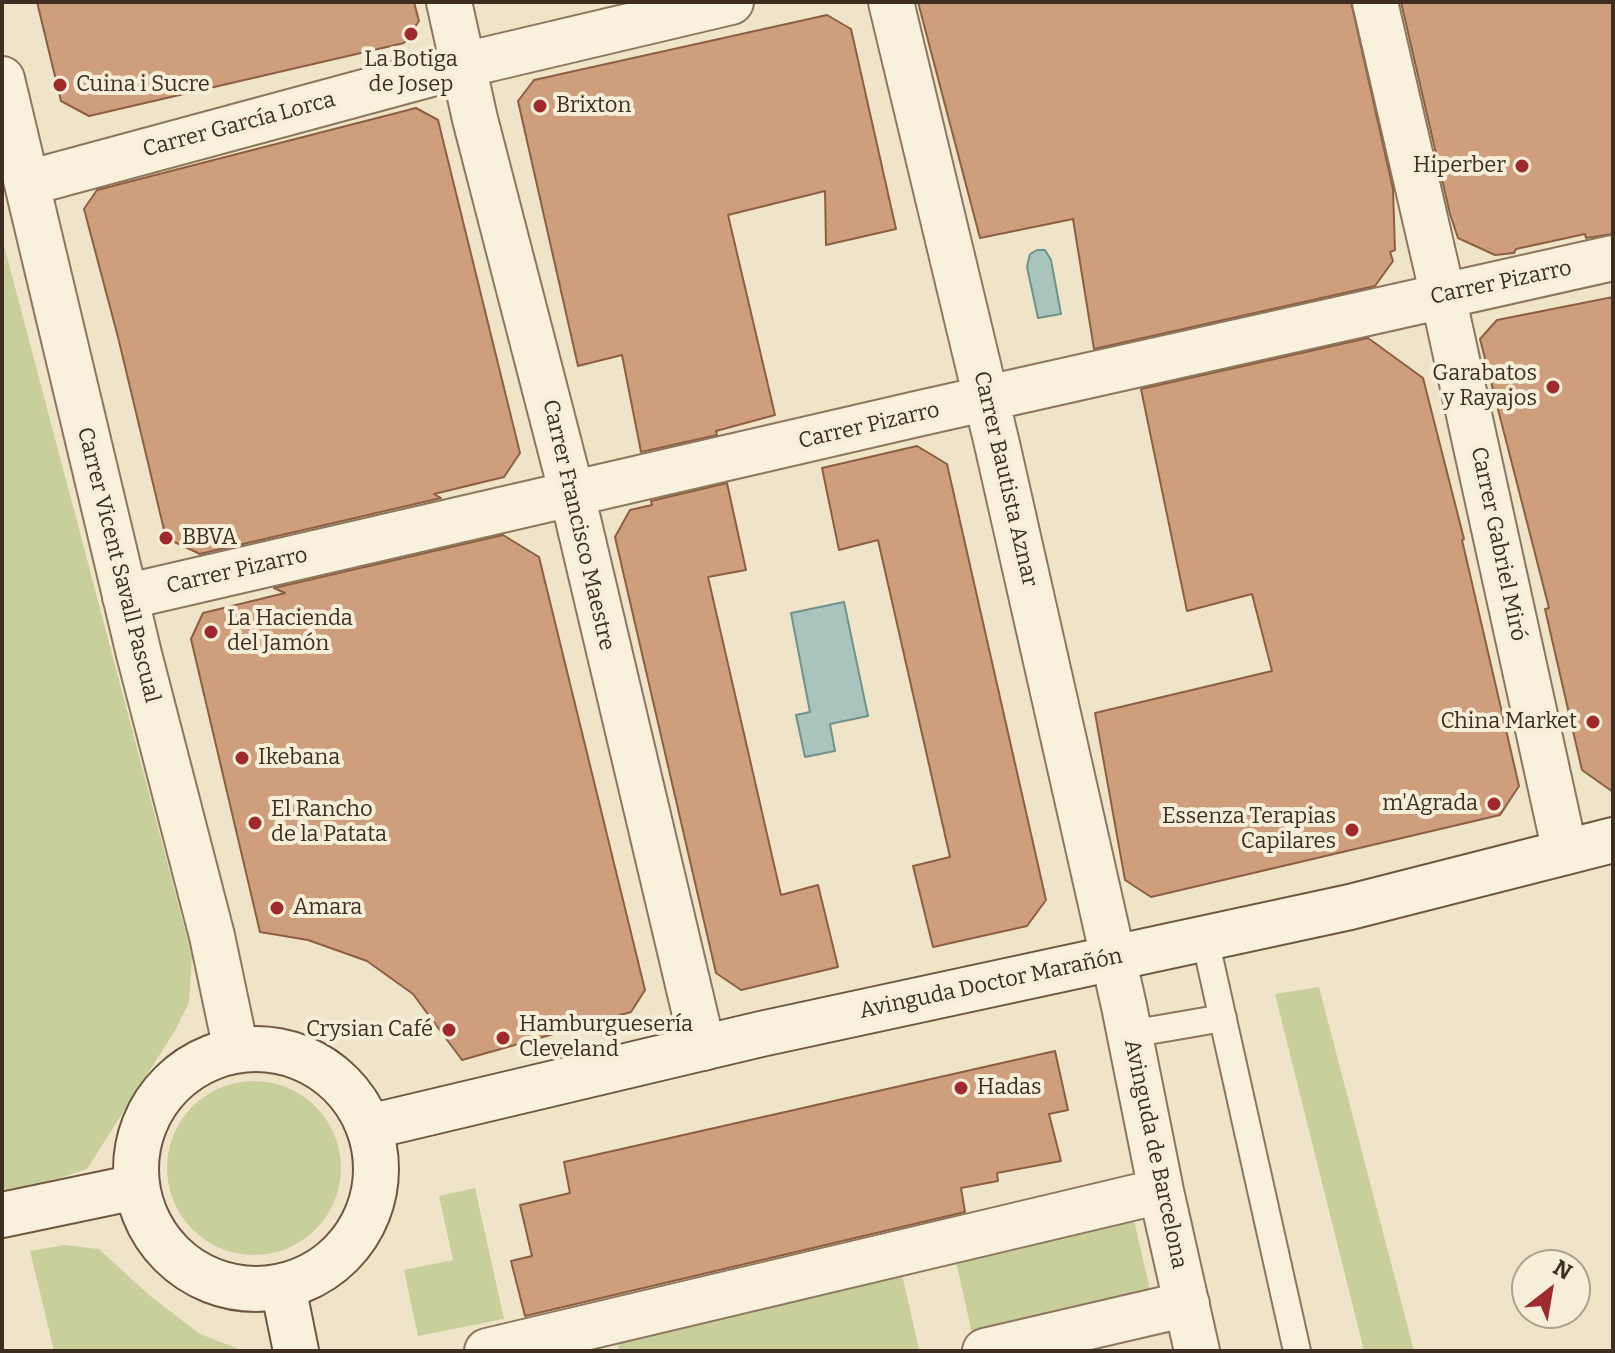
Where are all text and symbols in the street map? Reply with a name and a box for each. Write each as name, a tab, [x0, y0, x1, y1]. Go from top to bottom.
marker: La Botiga de Josep	[402, 25, 420, 43]
place label: La Botiga de Josep	[364, 47, 458, 98]
place label: Cuina i Sucre	[76, 72, 210, 98]
marker: Cuina i Sucre	[51, 76, 69, 94]
street label: Carrer García Lorca	[140, 87, 338, 163]
place label: Brixton	[556, 93, 631, 119]
marker: Brixton	[531, 97, 549, 115]
place label: Hiperber	[1413, 153, 1506, 179]
marker: Hiperber	[1513, 157, 1531, 175]
street label: Carrer Pizarro	[1428, 255, 1574, 311]
place label: Garabatos y Rayajos	[1432, 361, 1537, 412]
street label: Carrer Bautista Aznar	[967, 369, 1043, 589]
marker: Garabatos y Rayajos	[1544, 378, 1562, 396]
street label: Carrer Francisco Maestre	[536, 397, 620, 653]
street label: Carrer Pizarro	[796, 397, 942, 455]
street label: Carrer Vicent Savall Pascual	[71, 424, 165, 706]
street label: Carrer Gabriel Miró	[1464, 444, 1532, 644]
place label: BBVA	[182, 525, 237, 551]
marker: BBVA	[157, 529, 175, 547]
street label: Carrer Pizarro	[164, 542, 310, 600]
place label: La Hacienda del Jamón	[227, 606, 353, 658]
marker: La Hacienda del Jamón	[202, 623, 220, 641]
place label: China Market	[1441, 709, 1577, 735]
marker: China Market	[1584, 713, 1602, 731]
place label: Ikebana	[258, 745, 340, 771]
marker: Ikebana	[233, 749, 251, 767]
place label: m'Agrada	[1382, 791, 1478, 817]
marker: m'Agrada	[1485, 795, 1503, 813]
place label: El Rancho de la Patata	[271, 797, 387, 848]
place label: Essenza Terapias Capilares	[1162, 804, 1336, 856]
marker: El Rancho de la Patata	[246, 814, 264, 832]
marker: Essenza Terapias Capilares	[1343, 821, 1361, 839]
place label: Amara	[293, 895, 362, 921]
marker: Amara	[268, 899, 286, 917]
street label: Avinguda Doctor Marañón	[857, 943, 1125, 1025]
place label: Hamburguesería Cleveland	[519, 1012, 693, 1064]
place label: Crysian Café	[306, 1017, 433, 1043]
marker: Crysian Café	[440, 1021, 458, 1039]
marker: Hamburguesería Cleveland	[494, 1029, 512, 1047]
street label: Avinguda de Barcelona	[1118, 1037, 1192, 1271]
place label: Hadas	[977, 1075, 1041, 1101]
marker: Hadas	[952, 1079, 970, 1097]
north arrow	[1511, 1249, 1591, 1329]
text: N	[1548, 1254, 1577, 1286]

